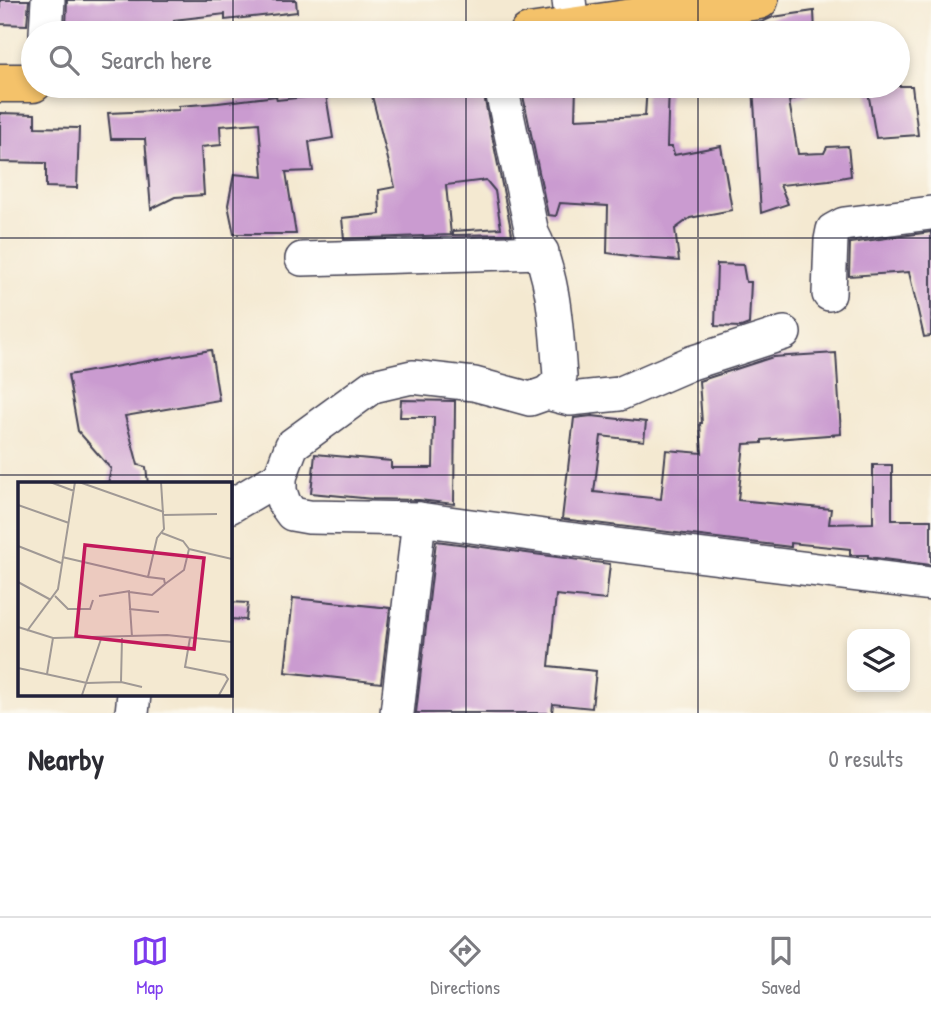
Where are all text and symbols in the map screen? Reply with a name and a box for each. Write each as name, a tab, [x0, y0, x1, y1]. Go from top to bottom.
search box	[21, 21, 910, 98]
icon: search	[45, 41, 83, 79]
text: Search here	[101, 42, 212, 77]
inset map	[18, 482, 231, 696]
map controls	[847, 629, 910, 692]
button: layers	[847, 629, 910, 692]
text: Nearby	[28, 739, 104, 779]
text: 0 results	[828, 743, 903, 774]
tab: Map	[131, 932, 169, 1000]
tab: Directions	[430, 932, 500, 1000]
tab: Saved	[762, 932, 800, 1000]

